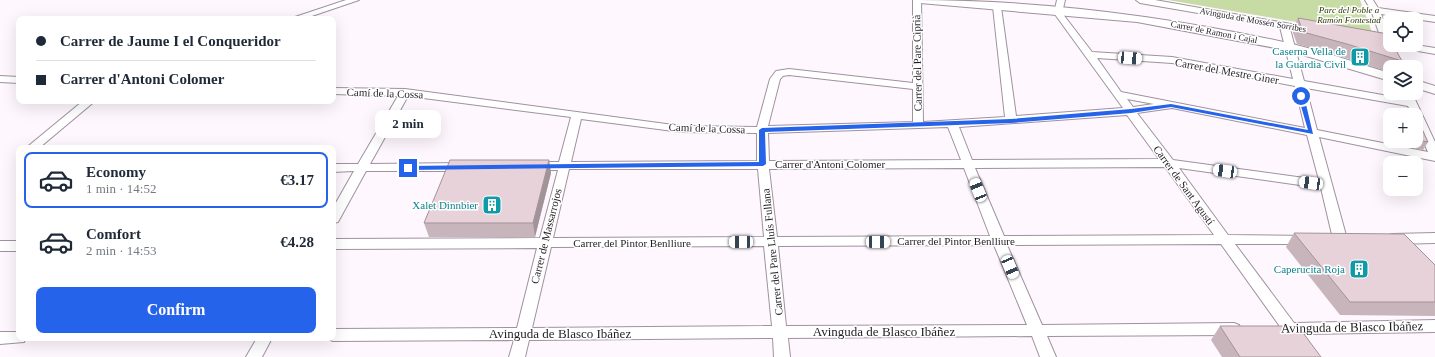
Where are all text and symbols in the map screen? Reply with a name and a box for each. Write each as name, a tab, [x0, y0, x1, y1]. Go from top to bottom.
park label: Parc del Poble a Ramón Fontestad	[1316, 5, 1381, 25]
street label: Avinguda de Mossén Sorribes	[1199, 6, 1308, 34]
map controls	[1383, 12, 1423, 196]
button: locate	[1383, 12, 1423, 52]
street label: Carrer del Pare Ciprià	[910, 14, 924, 112]
street label: Carrer de Ramon i Cajal	[1170, 19, 1259, 45]
text: Carrer de Jaume I el Conqueridor	[60, 33, 281, 49]
place label: Caserna Vella de la Guàrdia Civil	[1272, 45, 1346, 70]
building icon: Caserna Vella de la Guàrdia Civil	[1349, 46, 1371, 68]
car	[1118, 51, 1142, 65]
street label: Carrer del Mestre Giner	[1174, 56, 1280, 86]
button: layers	[1383, 60, 1423, 100]
text: Carrer d'Antoni Colomer	[60, 71, 224, 87]
street label: Camí de la Cossa	[346, 86, 424, 100]
route start	[1292, 87, 1310, 105]
button: +	[1383, 108, 1423, 148]
callout: 2 min	[375, 110, 441, 138]
text: 2 min	[392, 116, 424, 131]
street label: Camí de la Cossa	[668, 121, 746, 135]
street label: Carrer de Sant Agustí	[1151, 143, 1217, 227]
button: −	[1383, 156, 1423, 196]
street label: Carrer d'Antoni Colomer	[775, 158, 885, 170]
route end	[399, 159, 417, 177]
icon: car	[38, 162, 74, 198]
car	[1212, 163, 1238, 179]
text: Economy	[86, 164, 146, 180]
text: €3.17	[280, 172, 314, 188]
car	[1298, 175, 1324, 191]
car	[968, 177, 988, 203]
text: 1 min · 14:52	[86, 181, 156, 196]
street label: Carrer de Massarrojos	[528, 187, 564, 285]
street label: Carrer del Pare Lluís Fullana	[759, 188, 785, 316]
building icon: Xalet Dinnbier	[481, 194, 503, 216]
place label: Xalet Dinnbier	[412, 199, 478, 211]
icon: car	[38, 224, 74, 260]
text: Comfort	[86, 226, 141, 242]
text: €4.28	[280, 234, 314, 250]
street label: Carrer del Pintor Benlliure	[897, 235, 1015, 247]
car	[729, 236, 753, 248]
car	[866, 236, 890, 248]
street label: Carrer del Pintor Benlliure	[573, 237, 691, 249]
text: 2 min · 14:53	[86, 243, 156, 258]
car	[1000, 254, 1020, 280]
building icon: Caperucita Roja	[1348, 258, 1370, 280]
place label: Caperucita Roja	[1274, 263, 1345, 275]
button: Confirm	[36, 287, 316, 333]
street label: Avinguda de Blasco Ibáñez	[1281, 318, 1424, 336]
street label: Avinguda de Blasco Ibáñez	[813, 324, 955, 339]
street label: Avinguda de Blasco Ibáñez	[489, 326, 631, 341]

